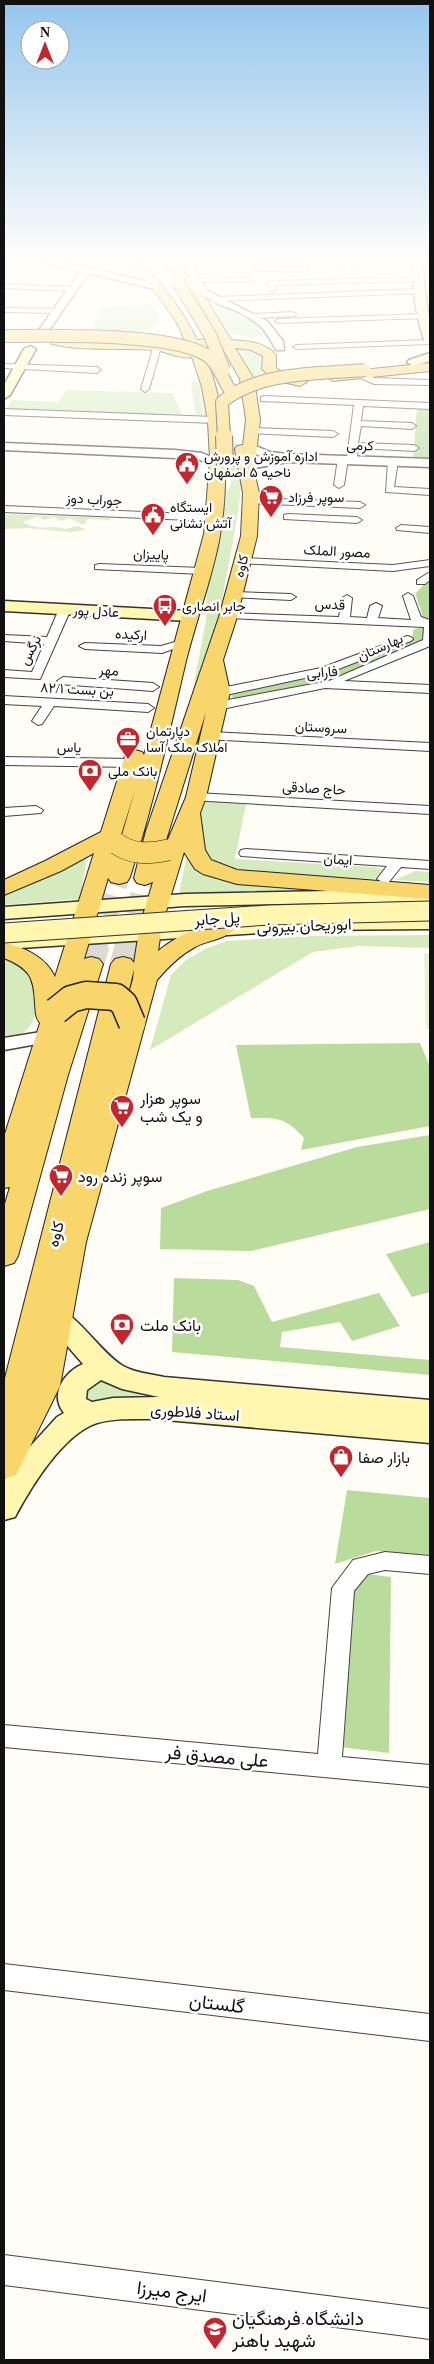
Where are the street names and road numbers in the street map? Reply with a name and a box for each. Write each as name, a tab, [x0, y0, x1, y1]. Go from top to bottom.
street label: کرمی	[346, 438, 374, 454]
street label: جوراب دوز	[64, 490, 122, 509]
street label: مصور الملک	[303, 542, 371, 562]
street label: پاییزان	[133, 546, 169, 565]
street label: کاوه	[231, 553, 252, 579]
street label: قدس	[314, 596, 346, 614]
street label: عادل پور	[71, 603, 119, 622]
street label: ارکیده	[115, 626, 147, 644]
street label: بهارستان	[355, 631, 406, 665]
street label: نرگس	[17, 633, 45, 668]
street label: مهر	[97, 662, 119, 680]
street label: فارابی	[306, 664, 339, 682]
street label: بن بست ۸۲/۱	[40, 680, 114, 700]
street label: سروستان	[295, 719, 347, 737]
street label: یاس	[57, 740, 81, 756]
street label: حاج صادقی	[282, 779, 346, 801]
street label: ایمان	[323, 851, 353, 869]
street label: پل جابر	[192, 908, 241, 932]
street label: ابوریحان بیرونی	[256, 915, 352, 938]
street label: کاوه	[44, 1220, 69, 1249]
street label: استاد فلاطوری	[150, 1401, 240, 1426]
street label: علی مصدق فر	[163, 1741, 269, 1772]
street label: گلستان	[188, 1990, 246, 2017]
street label: ایرج میرزا	[136, 2277, 208, 2308]

